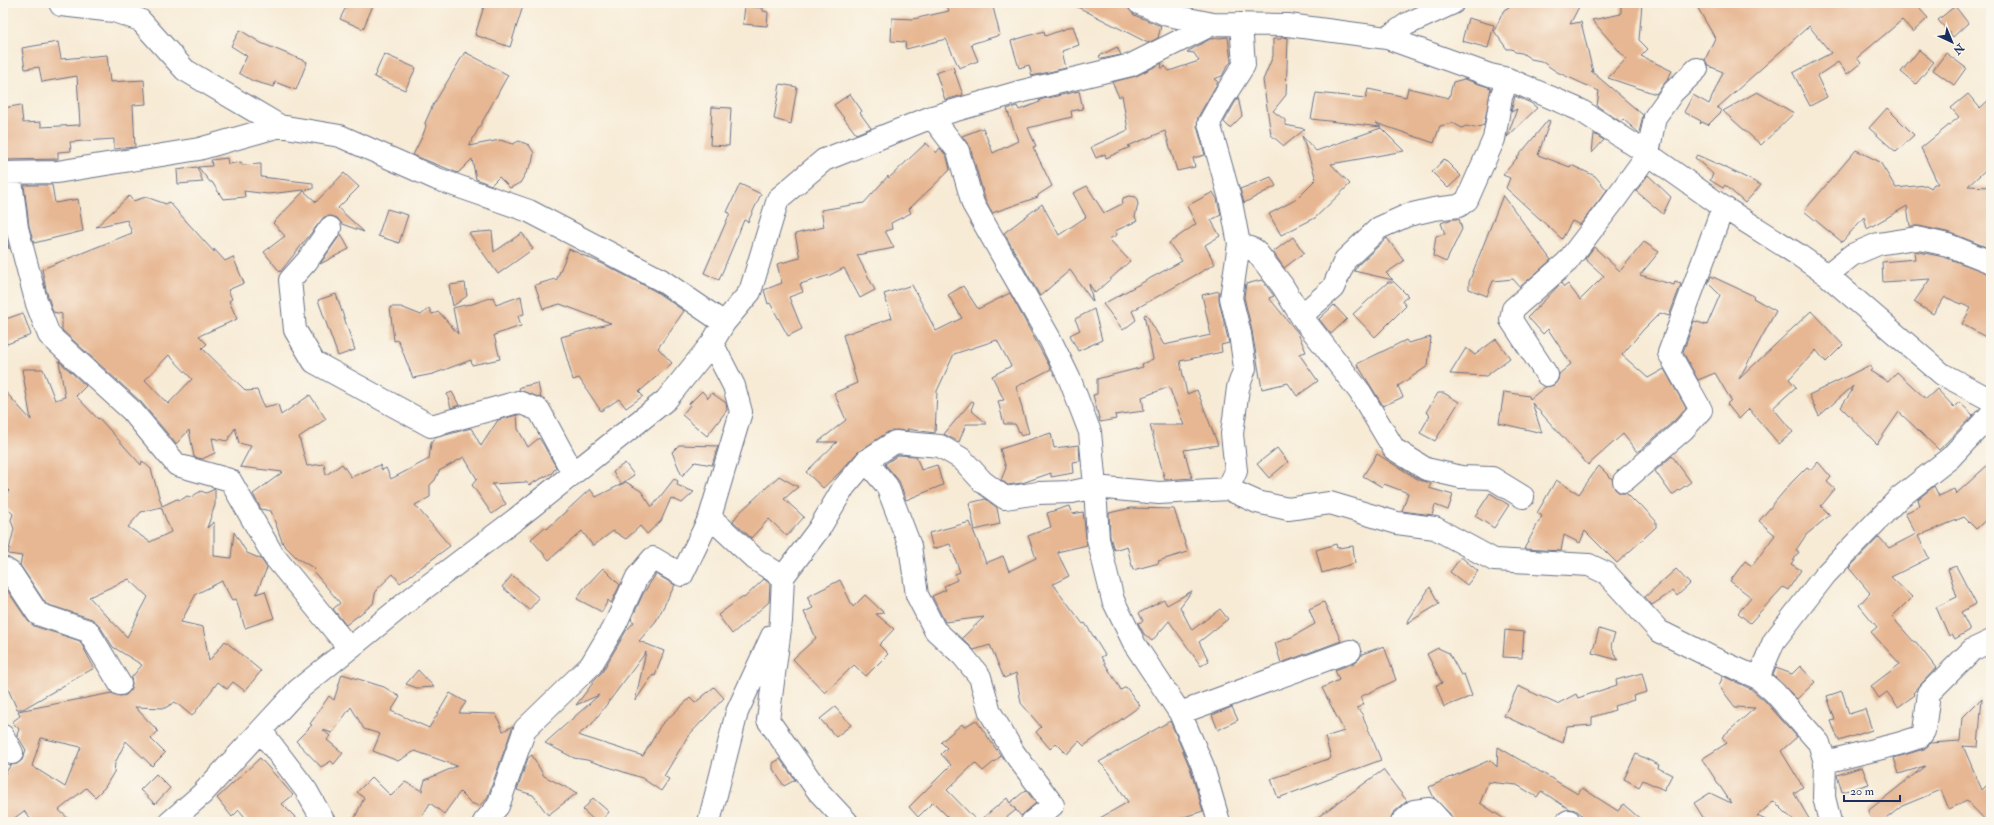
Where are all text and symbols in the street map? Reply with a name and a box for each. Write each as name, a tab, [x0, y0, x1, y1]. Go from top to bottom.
north arrow	[1932, 22, 1972, 62]
text: N	[1950, 40, 1967, 58]
scale bar	[1844, 777, 1900, 803]
text: 20 m	[1850, 784, 1875, 799]

